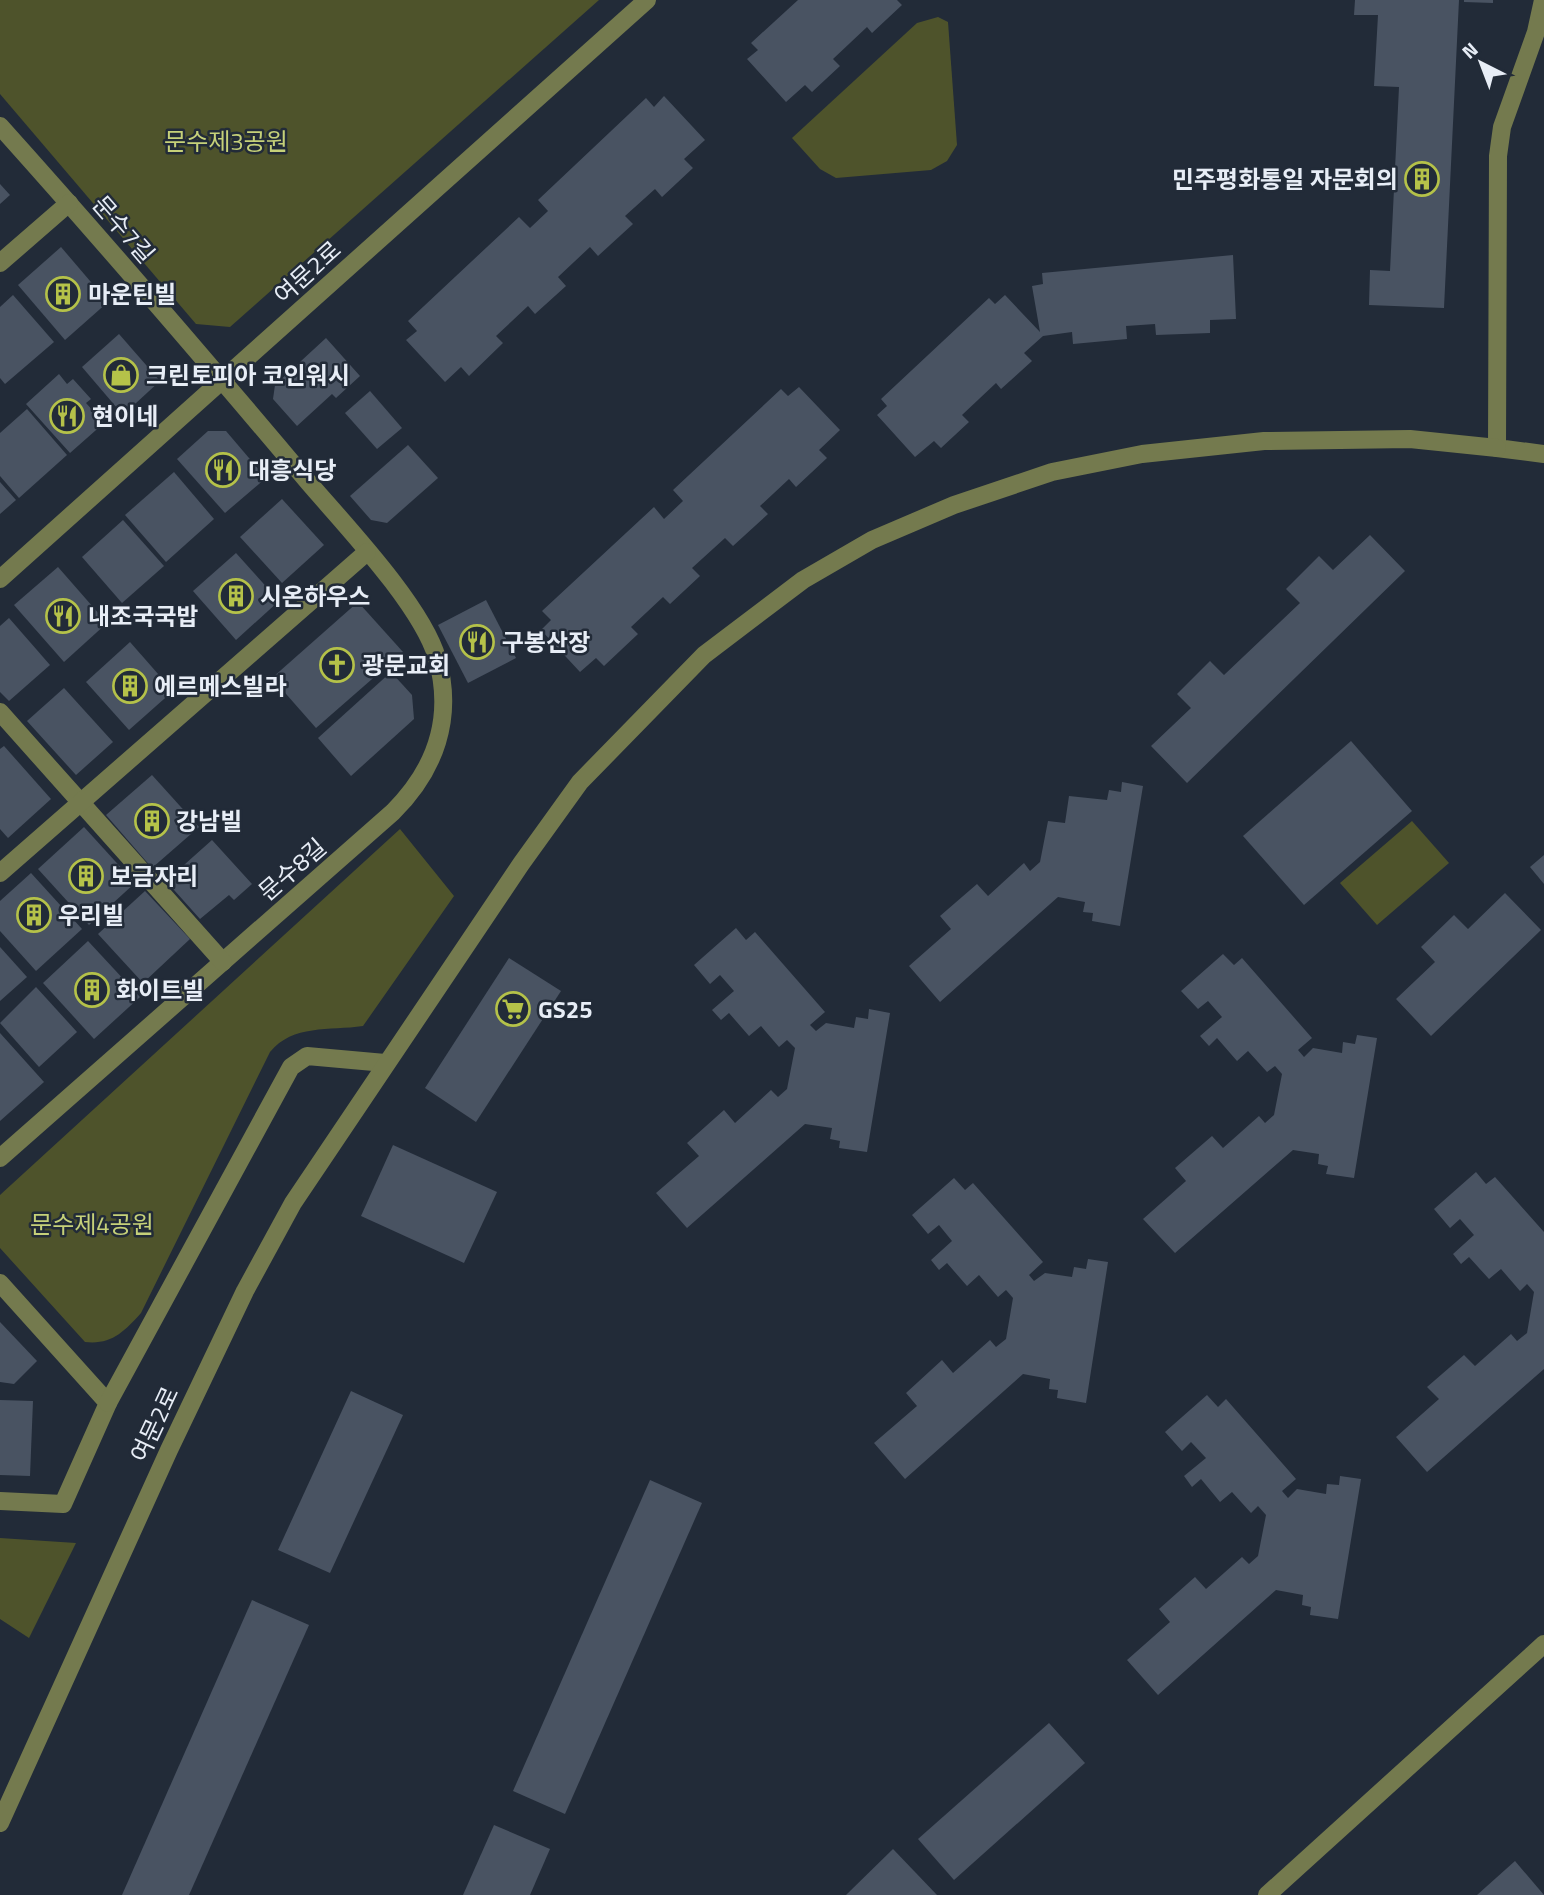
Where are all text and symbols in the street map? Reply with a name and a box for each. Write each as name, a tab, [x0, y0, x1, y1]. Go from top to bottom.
north arrow	[1446, 28, 1516, 98]
text: N	[1455, 35, 1484, 65]
park label: 문수제3공원	[164, 123, 288, 159]
building icon: 민주평화통일 자문회의	[1403, 160, 1441, 198]
place label: 민주평화통일 자문회의	[1172, 161, 1398, 197]
street label: 문수7길	[84, 187, 164, 271]
street label: 여문2로	[265, 232, 349, 312]
building icon: 마운틴빌	[44, 275, 82, 313]
place label: 마운틴빌	[88, 276, 176, 312]
shop icon: 크린토피아 코인워시	[102, 356, 140, 394]
place label: 크린토피아 코인워시	[146, 357, 350, 393]
restaurant icon: 현이네	[48, 397, 86, 435]
place label: 현이네	[92, 398, 158, 434]
restaurant icon: 대흥식당	[204, 451, 242, 489]
place label: 대흥식당	[248, 452, 336, 488]
building icon: 시온하우스	[217, 577, 255, 615]
place label: 시온하우스	[260, 578, 370, 614]
restaurant icon: 내조국국밥	[44, 597, 82, 635]
place label: 내조국국밥	[88, 598, 198, 634]
restaurant icon: 구봉산장	[458, 623, 496, 661]
place label: 구봉산장	[502, 624, 590, 660]
church icon: 광문교회	[318, 646, 356, 684]
place label: 광문교회	[362, 647, 450, 683]
building icon: 에르메스빌라	[111, 667, 149, 705]
place label: 에르메스빌라	[154, 668, 286, 704]
building icon: 강남빌	[133, 802, 171, 840]
place label: 강남빌	[176, 803, 242, 839]
street label: 문수8길	[250, 829, 334, 909]
building icon: 보금자리	[67, 857, 105, 895]
place label: 보금자리	[110, 858, 198, 894]
building icon: 우리빌	[15, 896, 53, 934]
place label: 우리빌	[58, 897, 124, 933]
building icon: 화이트빌	[73, 971, 111, 1009]
place label: 화이트빌	[116, 972, 204, 1008]
supermarket icon: GS25	[494, 990, 532, 1028]
place label: GS25	[538, 991, 593, 1027]
park label: 문수제4공원	[30, 1206, 154, 1242]
street label: 여문2로	[121, 1380, 187, 1468]

